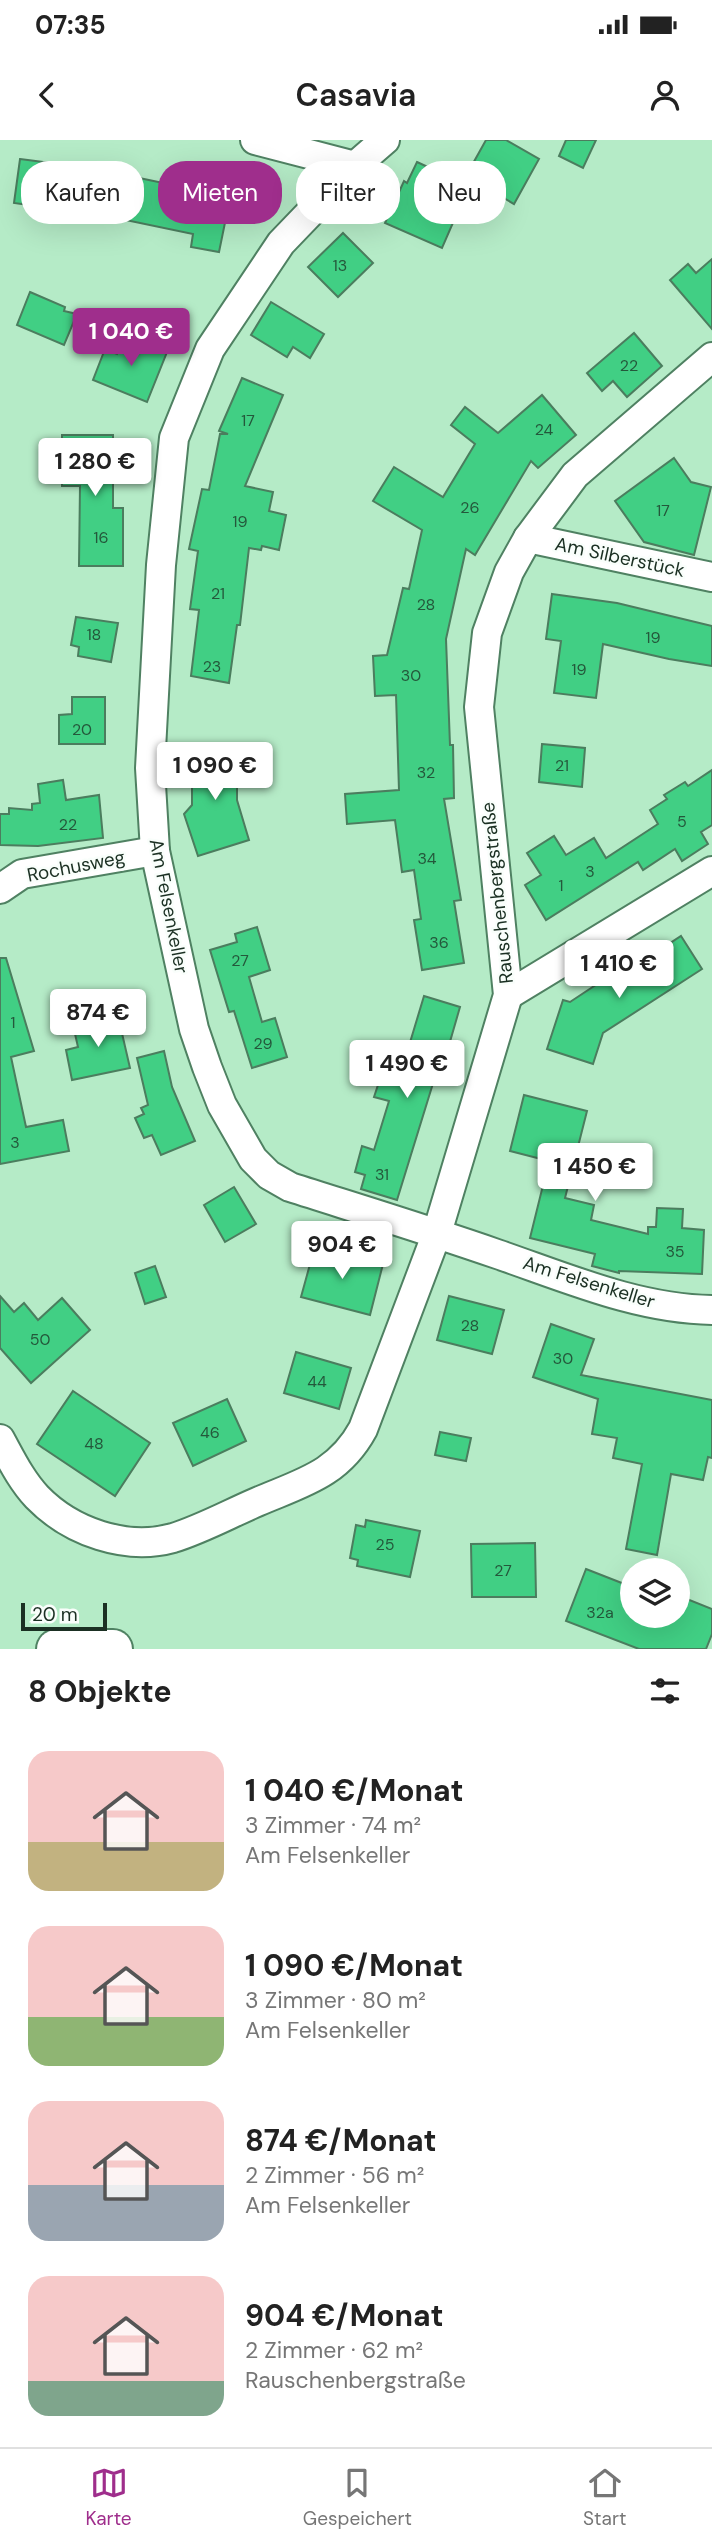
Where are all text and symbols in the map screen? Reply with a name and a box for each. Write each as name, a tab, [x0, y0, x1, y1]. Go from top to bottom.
text: 07:35	[35, 8, 106, 42]
text: Casavia	[296, 74, 416, 116]
icon: back	[28, 76, 66, 114]
icon: person	[646, 76, 684, 114]
chip: Kaufen	[21, 161, 144, 224]
chip: Mieten	[158, 161, 282, 224]
chip: Filter	[296, 161, 400, 224]
chip: Neu	[414, 161, 506, 224]
house number: 13	[333, 255, 347, 276]
pin: 1 040 €	[66, 308, 196, 368]
text: 1 040 €	[89, 316, 173, 346]
house number: 22	[620, 355, 638, 376]
house number: 17	[241, 410, 255, 431]
house number: 24	[535, 419, 554, 440]
pin: 1 280 €	[30, 438, 160, 498]
text: 1 280 €	[54, 446, 136, 476]
house number: 26	[460, 497, 480, 518]
house number: 17	[656, 500, 670, 521]
house number: 19	[232, 511, 248, 532]
house number: 16	[93, 527, 109, 548]
street label: Am Silberstück	[553, 531, 688, 583]
house number: 21	[211, 583, 225, 604]
house number: 28	[417, 594, 435, 615]
house number: 18	[87, 624, 101, 645]
house number: 19	[645, 627, 661, 648]
house number: 23	[203, 656, 221, 677]
house number: 19	[571, 659, 587, 680]
house number: 30	[401, 665, 421, 686]
house number: 20	[72, 719, 92, 740]
pin: 1 090 €	[150, 742, 280, 802]
text: 1 090 €	[173, 750, 257, 780]
house number: 21	[555, 755, 569, 776]
house number: 32	[417, 762, 435, 783]
street label: Rauschenbergstraße	[475, 801, 519, 985]
house number: 5	[677, 811, 687, 832]
house number: 22	[59, 814, 77, 835]
street label: Am Felsenkeller	[144, 837, 194, 975]
street label: Rochusweg	[25, 844, 128, 888]
house number: 34	[417, 848, 437, 869]
house number: 3	[585, 861, 595, 882]
house number: 1	[559, 875, 564, 896]
house number: 36	[429, 932, 449, 953]
pin: 1 410 €	[554, 940, 684, 1000]
text: 1 410 €	[581, 948, 657, 978]
house number: 27	[231, 950, 249, 971]
pin: 874 €	[49, 990, 147, 1049]
text: 874 €	[66, 997, 130, 1027]
house number: 1	[11, 1012, 16, 1033]
house number: 29	[253, 1033, 273, 1054]
pin: 1 490 €	[342, 1040, 472, 1100]
text: 1 490 €	[365, 1048, 449, 1078]
house number: 3	[10, 1132, 20, 1153]
pin: 1 450 €	[530, 1144, 660, 1203]
text: 1 450 €	[554, 1151, 636, 1181]
house number: 31	[375, 1164, 389, 1185]
pin: 904 €	[293, 1222, 391, 1281]
text: 904 €	[307, 1229, 377, 1259]
house number: 35	[665, 1241, 685, 1262]
street label: Am Felsenkeller	[520, 1250, 658, 1314]
house number: 28	[461, 1315, 479, 1336]
house number: 50	[30, 1329, 50, 1350]
house number: 30	[553, 1348, 573, 1369]
house number: 44	[307, 1371, 327, 1392]
house number: 46	[200, 1422, 220, 1443]
house number: 48	[84, 1433, 104, 1454]
house number: 25	[376, 1534, 394, 1555]
map controls	[620, 1558, 690, 1628]
button: layers	[620, 1558, 690, 1628]
house number: 27	[494, 1560, 512, 1581]
scale bar	[21, 1600, 107, 1632]
text: 20 m	[32, 1602, 78, 1627]
house number: 32a	[586, 1602, 614, 1623]
text: 8 Objekte	[28, 1672, 172, 1711]
icon: filters	[646, 1672, 684, 1710]
text: 1 040 €/Monat	[245, 1771, 463, 1810]
icon: home	[84, 1779, 168, 1863]
text: 3 Zimmer · 74 m²	[245, 1810, 421, 1840]
text: Am Felsenkeller	[245, 1840, 410, 1870]
text: 1 090 €/Monat	[245, 1946, 463, 1985]
icon: home	[84, 1954, 168, 2038]
text: 3 Zimmer · 80 m²	[245, 1985, 426, 2015]
text: Am Felsenkeller	[245, 2015, 410, 2045]
text: 874 €/Monat	[245, 2121, 436, 2160]
icon: home	[84, 2129, 168, 2213]
text: 2 Zimmer · 56 m²	[245, 2160, 424, 2190]
text: Am Felsenkeller	[245, 2190, 410, 2220]
text: 904 €/Monat	[245, 2296, 443, 2335]
icon: home	[84, 2304, 168, 2388]
text: 2 Zimmer · 62 m²	[245, 2335, 423, 2365]
text: Rauschenbergstraße	[245, 2365, 466, 2395]
tab: Karte	[86, 2464, 132, 2531]
tab: Gespeichert	[303, 2464, 412, 2531]
tab: Start	[583, 2464, 626, 2531]

